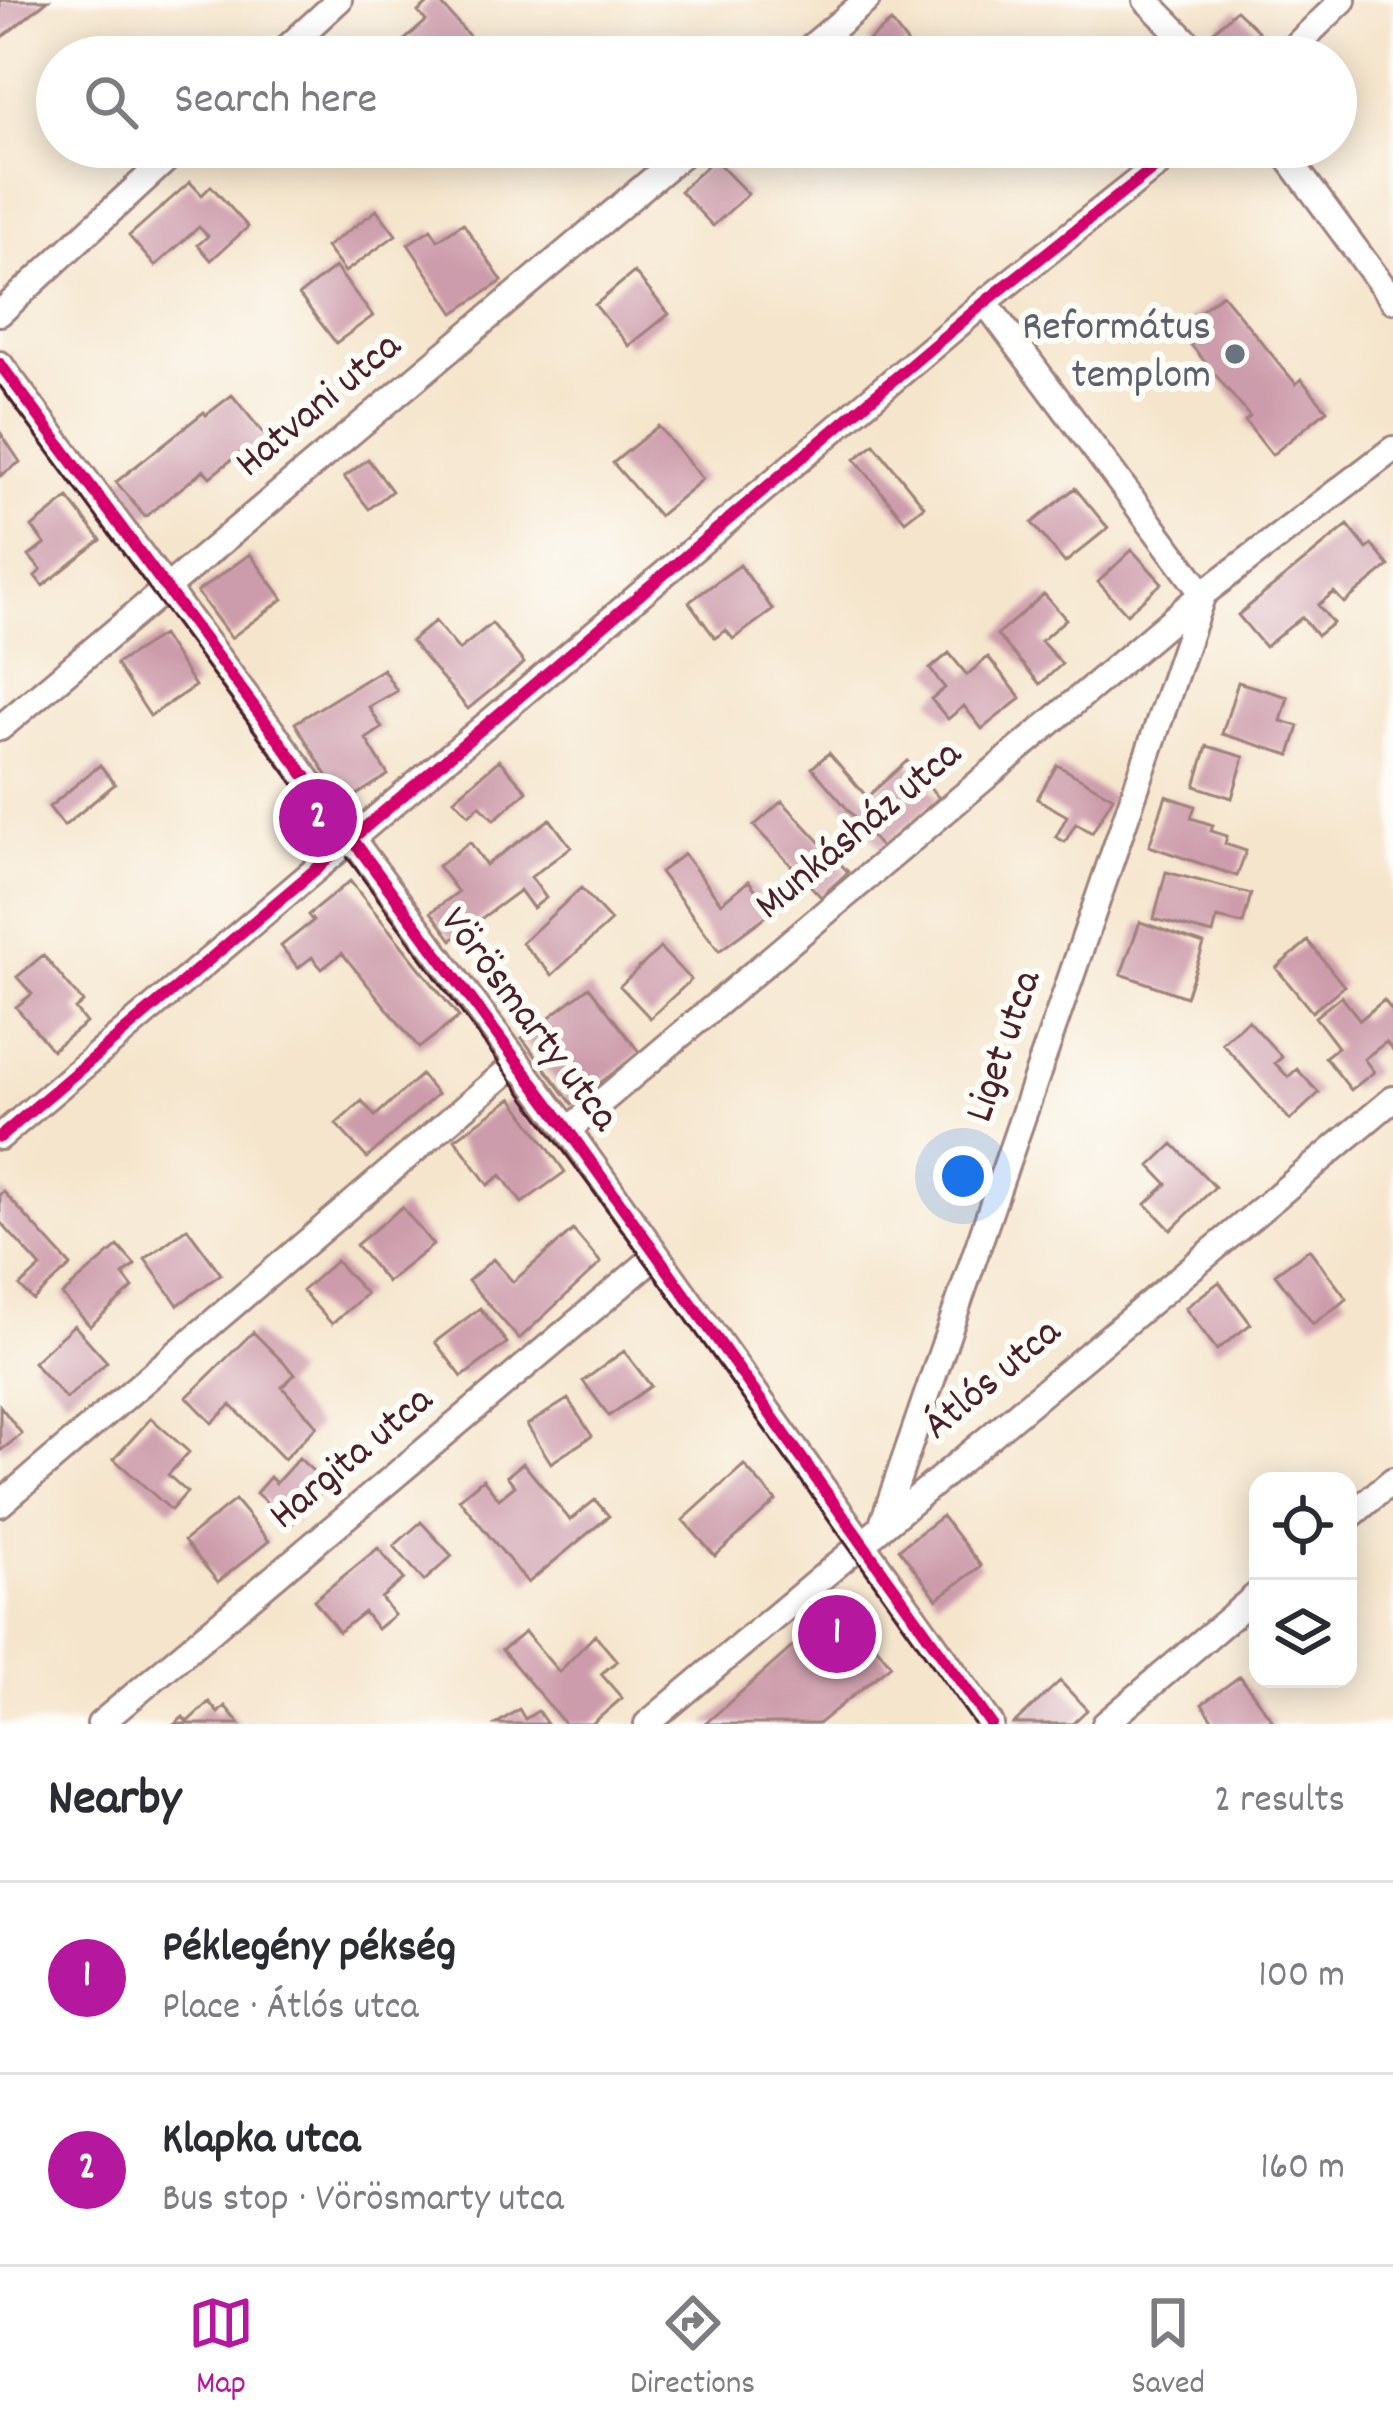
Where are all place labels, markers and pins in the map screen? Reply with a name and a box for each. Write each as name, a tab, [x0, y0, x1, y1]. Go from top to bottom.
place label: Református templom	[1022, 300, 1211, 408]
marker: Református templom	[1222, 341, 1248, 367]
pin: 2	[279, 773, 357, 863]
pin: 1	[798, 1589, 876, 1679]

